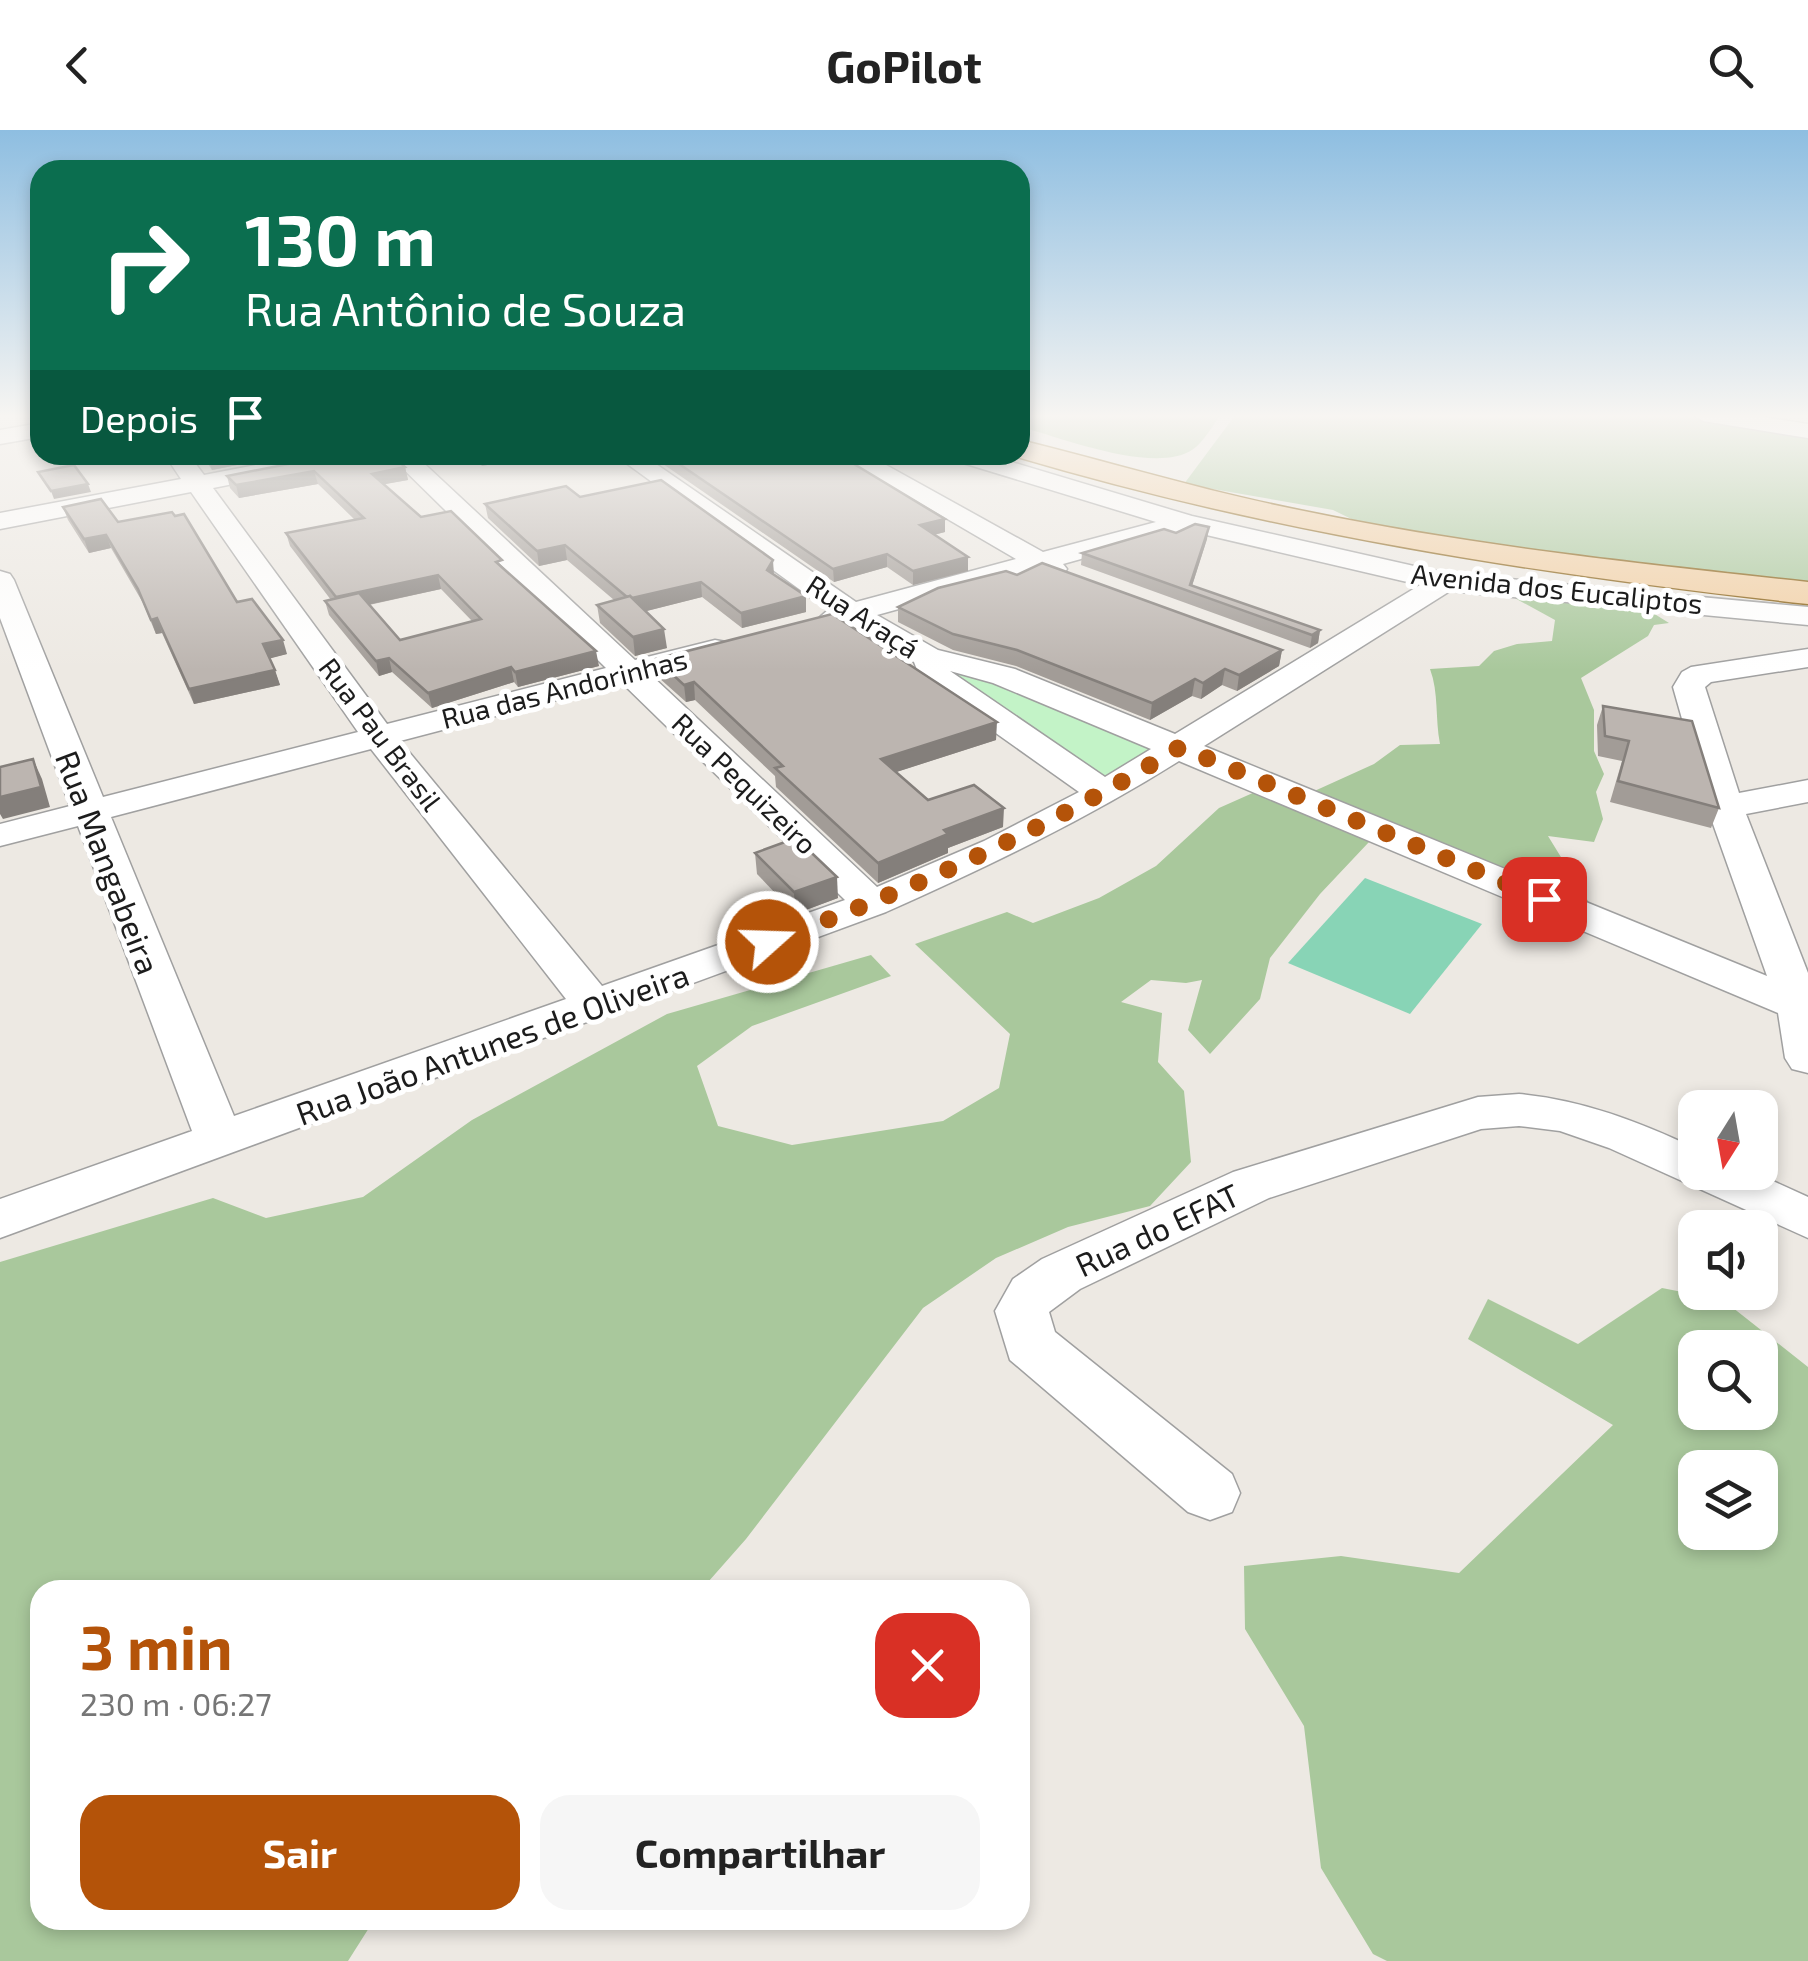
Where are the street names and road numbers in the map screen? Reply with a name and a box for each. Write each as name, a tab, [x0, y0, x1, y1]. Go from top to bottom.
street label: Avenida dos Eucaliptos	[1410, 556, 1704, 620]
street label: Rua Araçá	[800, 567, 926, 666]
street label: Rua das Andorinhas	[438, 641, 690, 735]
street label: Rua Pau Brasil	[313, 651, 450, 818]
street label: Rua Pequizeiro	[666, 705, 824, 861]
street label: Rua Mangabeira	[49, 745, 169, 979]
street label: Rua João Antunes de Oliveira	[290, 954, 694, 1132]
street label: Rua do EFAT	[1069, 1174, 1245, 1284]

